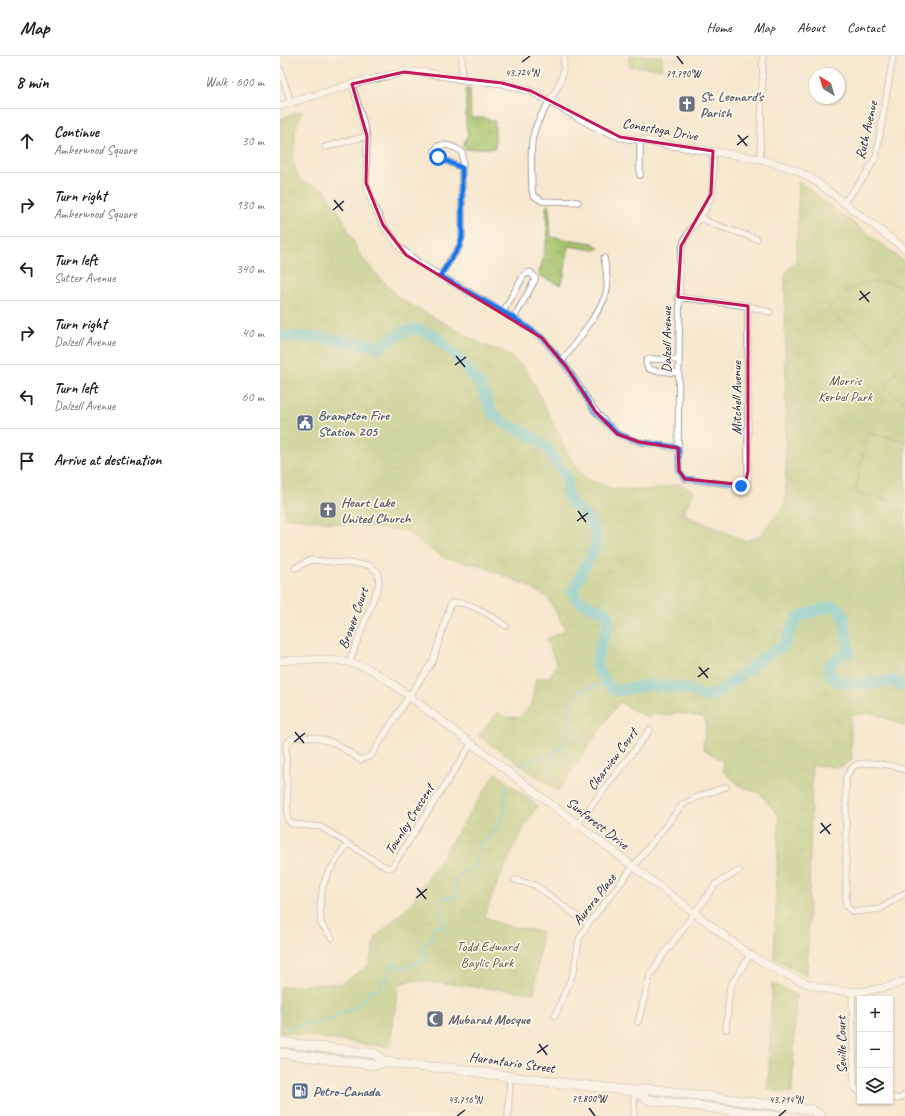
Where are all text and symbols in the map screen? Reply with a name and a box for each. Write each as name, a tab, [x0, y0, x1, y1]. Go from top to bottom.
text: Map	[20, 16, 50, 40]
text: Home	[706, 19, 732, 36]
text: Map	[754, 19, 775, 36]
text: About	[797, 19, 825, 36]
text: Contact	[847, 19, 885, 36]
text: 43.724°N	[505, 66, 541, 79]
text: 79.790°W	[666, 67, 702, 80]
north arrow	[809, 68, 845, 104]
text: 8 min	[16, 72, 49, 93]
text: Walk · 600 m	[205, 74, 264, 90]
place label: St. Leonard's Parish	[700, 88, 765, 121]
church icon: St. Leonard's Parish	[677, 94, 697, 114]
street label: Ruth Avenue	[852, 98, 882, 161]
street label: Conestoga Drive	[621, 115, 700, 145]
text: Continue	[54, 123, 99, 142]
icon: ahead	[16, 130, 38, 152]
text: 30 m	[242, 133, 264, 149]
text: Amberwood Square	[54, 142, 137, 158]
route start	[429, 148, 447, 166]
text: Turn right	[54, 187, 107, 206]
icon: right	[16, 194, 38, 216]
text: 130 m	[236, 197, 264, 213]
text: Amberwood Square	[54, 206, 137, 222]
text: Turn left	[54, 251, 97, 270]
icon: left	[16, 258, 38, 280]
text: 340 m	[236, 261, 264, 277]
text: Sutter Avenue	[54, 270, 115, 286]
street label: Dalzell Avenue	[658, 306, 675, 373]
text: Turn right	[54, 315, 107, 334]
icon: right	[16, 322, 38, 344]
text: 40 m	[242, 325, 264, 341]
text: Dalzell Avenue	[54, 334, 115, 350]
street label: Mitchell Avenue	[728, 360, 745, 435]
park label: Morris Kerbel Park	[818, 372, 873, 405]
text: Turn left	[54, 379, 97, 398]
icon: left	[16, 386, 38, 408]
text: 60 m	[242, 389, 264, 405]
text: Dalzell Avenue	[54, 398, 115, 414]
place label: Brampton Fire Station 205	[318, 407, 390, 440]
public building icon: Brampton Fire Station 205	[295, 413, 315, 433]
icon: arrive	[16, 450, 38, 472]
text: Arrive at destination	[54, 451, 161, 470]
route end	[732, 477, 750, 495]
place label: Heart Lake United Church	[341, 494, 412, 527]
church icon: Heart Lake United Church	[318, 500, 338, 520]
street label: Brower Court	[335, 584, 373, 651]
street label: Clearview Court	[584, 723, 643, 794]
street label: Townley Crescent	[381, 779, 439, 858]
street label: Sunforest Drive	[563, 794, 633, 854]
street label: Aurora Place	[569, 869, 621, 928]
park label: Todd Edward Baylis Park	[456, 938, 520, 971]
map controls	[857, 996, 893, 1104]
button: +	[857, 996, 893, 1032]
mosque icon: Mubarak Mosque	[425, 1009, 445, 1029]
place label: Mubarak Mosque	[448, 1011, 531, 1028]
street label: Seville Court	[832, 1015, 850, 1074]
button: −	[857, 1032, 893, 1068]
street label: Hurontario Street	[468, 1048, 557, 1077]
button: layers	[857, 1068, 893, 1104]
fuel station icon: Petro-Canada	[290, 1081, 310, 1101]
place label: Petro-Canada	[313, 1083, 381, 1100]
text: 79.800°W	[572, 1092, 608, 1105]
text: 43.716°N	[448, 1093, 484, 1106]
text: 43.714°N	[769, 1093, 805, 1106]

